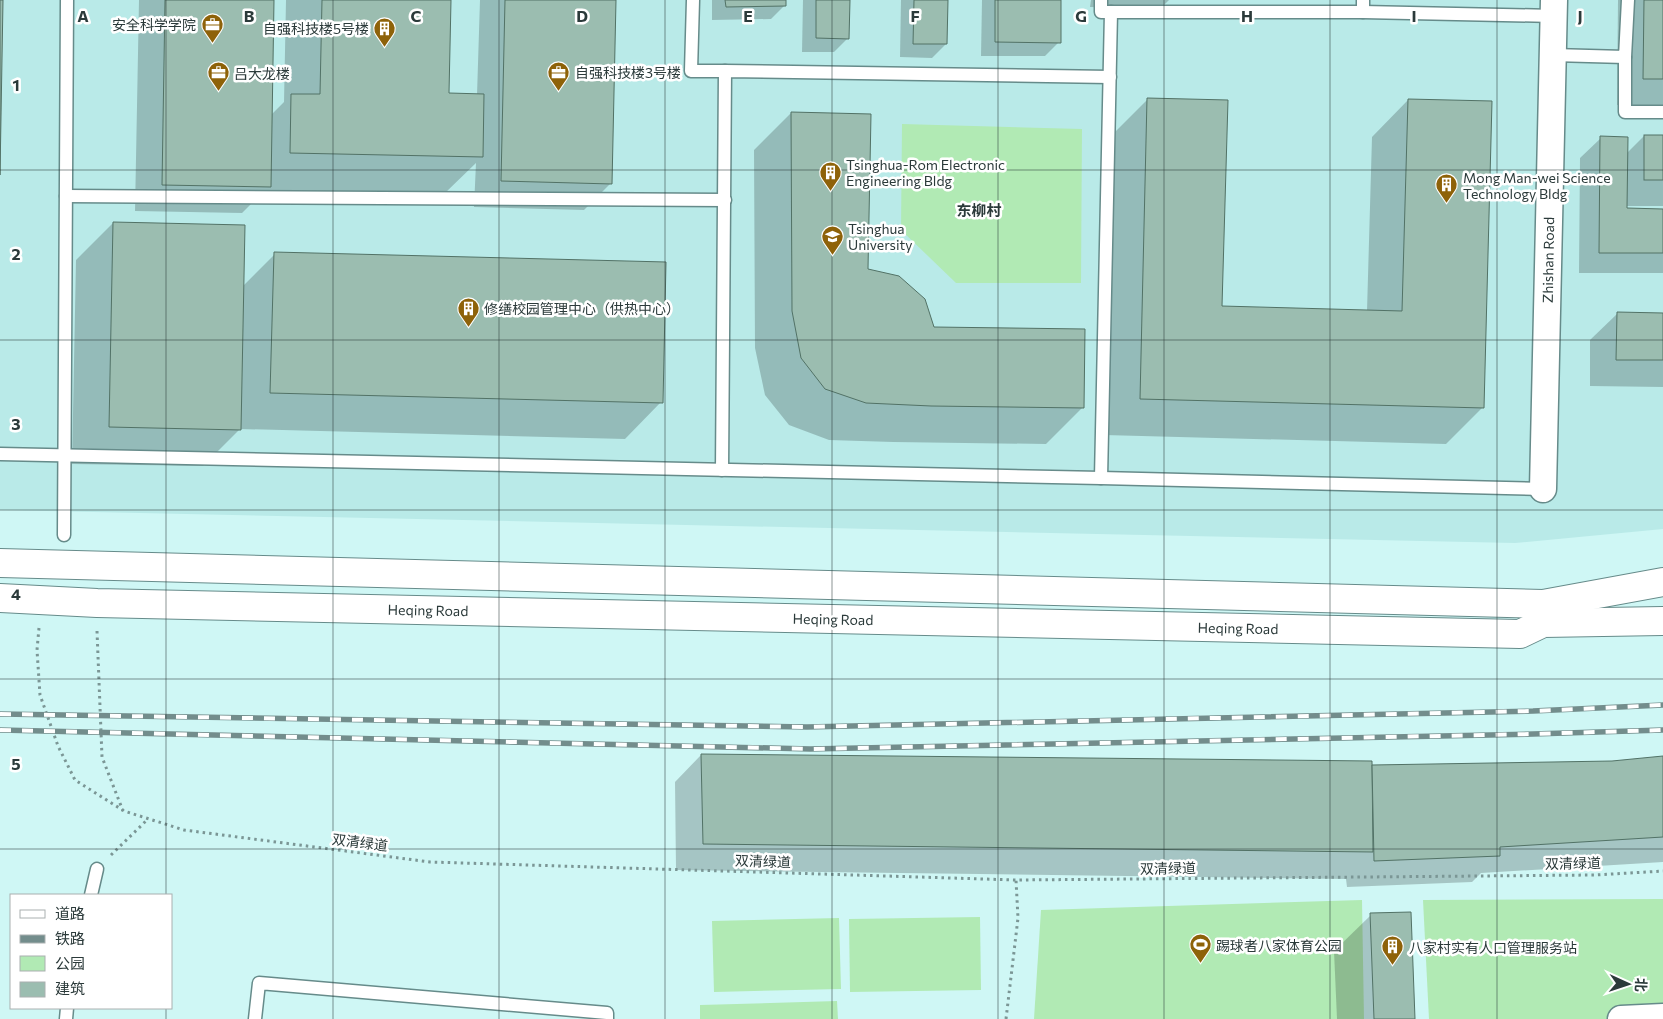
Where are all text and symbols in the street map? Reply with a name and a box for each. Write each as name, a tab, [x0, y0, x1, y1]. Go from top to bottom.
text: A	[77, 6, 89, 25]
text: B	[244, 6, 255, 25]
text: C	[411, 6, 422, 25]
text: D	[576, 6, 588, 25]
text: E	[743, 6, 753, 25]
text: F	[910, 6, 920, 25]
text: G	[1075, 6, 1087, 25]
text: H	[1241, 6, 1253, 25]
text: I	[1411, 6, 1417, 25]
text: J	[1577, 6, 1583, 25]
office icon: 安全科学学院	[200, 12, 224, 43]
place label: 安全科学学院	[112, 16, 196, 33]
building icon: 自强科技楼5号楼	[373, 16, 397, 47]
place label: 自强科技楼5号楼	[263, 20, 369, 37]
office icon: 自强科技楼3号楼	[547, 60, 571, 91]
office icon: 吕大龙楼	[206, 61, 230, 92]
place label: 自强科技楼3号楼	[575, 64, 681, 81]
place label: 吕大龙楼	[234, 65, 290, 82]
text: 1	[12, 75, 20, 94]
place label: Tsinghua-Rom Electronic Engineering Bldg	[846, 156, 1005, 189]
building icon: Tsinghua-Rom Electronic Engineering Bldg	[818, 160, 842, 191]
place label: Mong Man-wei Science Technology Bldg	[1463, 169, 1611, 202]
building icon: Mong Man-wei Science Technology Bldg	[1435, 173, 1459, 204]
district label: 东柳村	[956, 201, 1002, 219]
street label: Zhishan Road	[1539, 217, 1557, 303]
place label: Tsinghua University	[848, 220, 912, 253]
school or university icon: Tsinghua University	[820, 224, 844, 255]
text: 2	[11, 244, 21, 263]
building icon: 修缮校园管理中心（供热中心）	[456, 296, 480, 327]
place label: 修缮校园管理中心（供热中心）	[484, 300, 680, 317]
text: 3	[11, 414, 21, 433]
text: 4	[11, 584, 21, 603]
street label: Heqing Road	[388, 601, 468, 619]
street label: Heqing Road	[793, 610, 873, 628]
street label: Heqing Road	[1198, 619, 1278, 637]
text: 5	[11, 754, 21, 773]
street label: 双清绿道	[331, 830, 389, 854]
street label: 双清绿道	[735, 852, 791, 870]
street label: 双清绿道	[1545, 854, 1601, 872]
street label: 双清绿道	[1140, 859, 1196, 877]
legend	[10, 894, 172, 1009]
text: 道路	[55, 904, 85, 922]
text: 铁路	[55, 929, 85, 947]
sports icon: 踢球者八家体育公园	[1188, 933, 1212, 964]
building icon: 八家村实有人口管理服务站	[1381, 935, 1405, 966]
place label: 踢球者八家体育公园	[1216, 937, 1342, 954]
place label: 八家村实有人口管理服务站	[1409, 939, 1577, 956]
text: 公园	[55, 954, 85, 972]
north arrow	[1603, 959, 1653, 1009]
text: 北	[1633, 977, 1650, 992]
text: 建筑	[55, 979, 85, 997]

